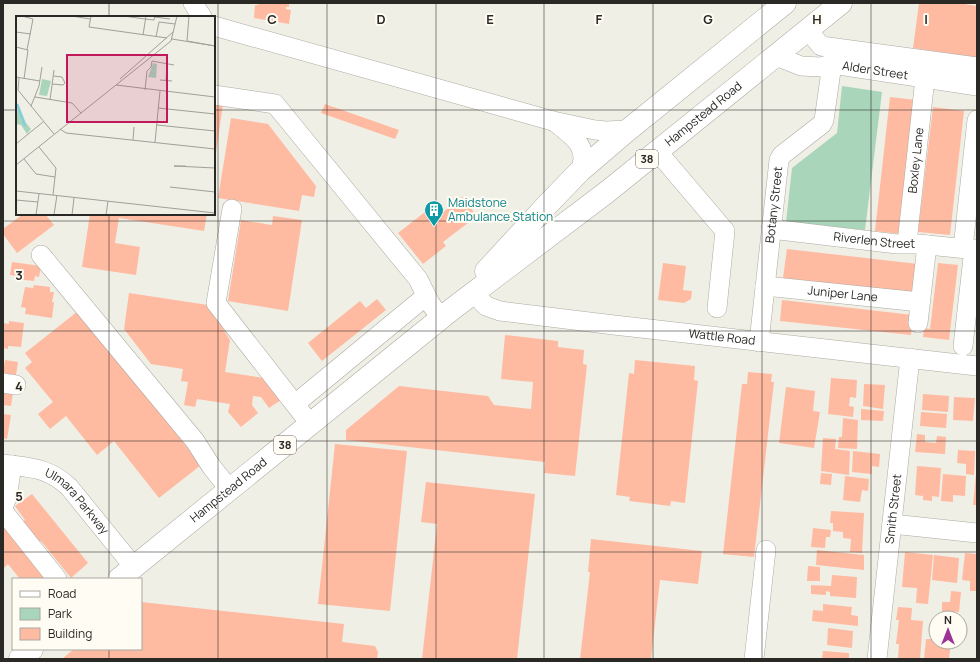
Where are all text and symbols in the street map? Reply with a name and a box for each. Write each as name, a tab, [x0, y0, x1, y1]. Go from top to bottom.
text: C	[267, 10, 277, 28]
text: D	[376, 10, 386, 28]
text: E	[486, 10, 494, 28]
text: F	[596, 10, 603, 28]
text: G	[703, 10, 713, 28]
text: H	[812, 10, 822, 28]
text: I	[924, 10, 928, 28]
inset map	[16, 16, 215, 215]
street label: Alder Street	[841, 57, 910, 83]
street label: Hampstead Road	[661, 77, 745, 150]
street label: Boxley Lane	[903, 127, 928, 194]
road number: 38	[636, 150, 658, 168]
street label: Botany Street	[761, 165, 786, 244]
place label: Maidstone Ambulance Station	[448, 194, 553, 225]
building icon: Maidstone Ambulance Station	[423, 199, 445, 227]
street label: Riverlen Street	[833, 228, 915, 252]
text: 3	[15, 266, 23, 284]
street label: Juniper Lane	[807, 281, 879, 306]
street label: Wattle Road	[688, 324, 756, 349]
text: 4	[15, 377, 23, 395]
road number: 38	[274, 436, 296, 454]
street label: Hampstead Road	[186, 453, 270, 526]
street label: Ulmara Parkway	[42, 464, 114, 538]
street label: Smith Street	[881, 473, 905, 545]
text: 5	[15, 487, 23, 505]
legend	[12, 578, 142, 650]
text: Road	[48, 585, 76, 602]
text: Park	[48, 605, 73, 622]
north arrow	[928, 610, 968, 650]
text: N	[944, 612, 952, 627]
text: Building	[48, 625, 92, 642]

